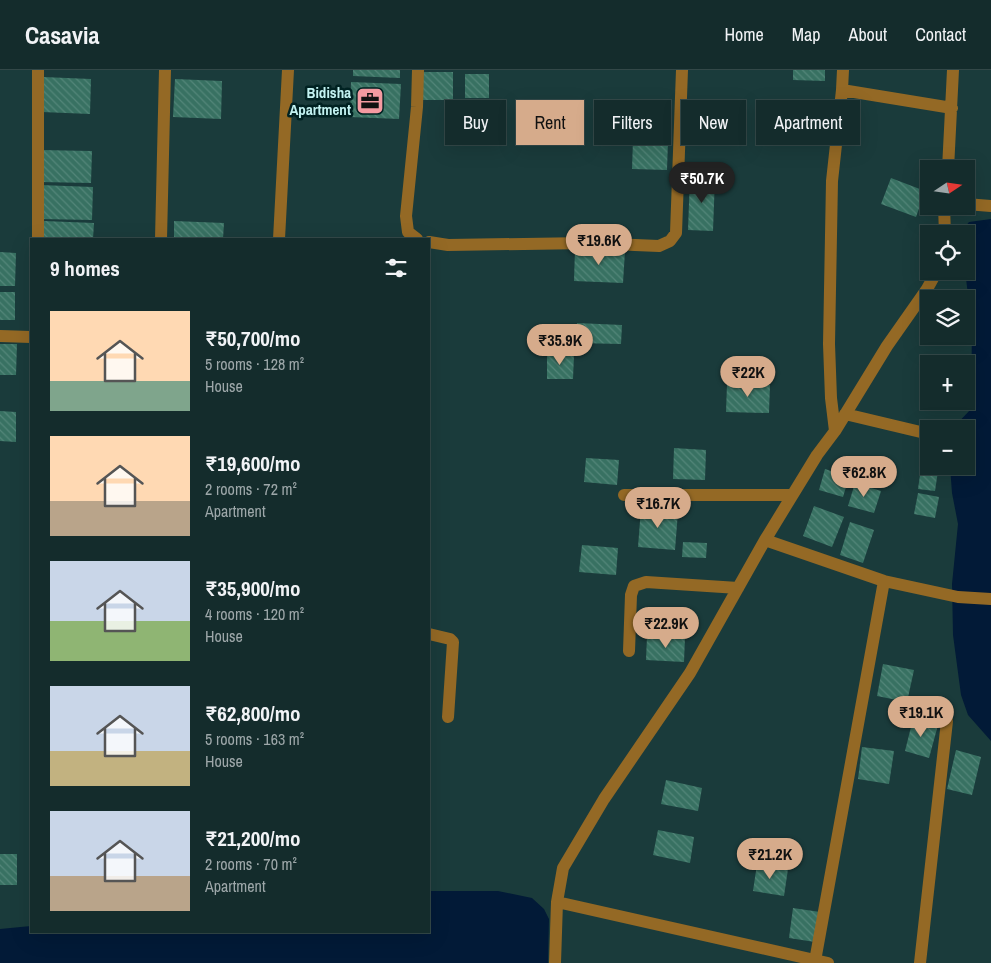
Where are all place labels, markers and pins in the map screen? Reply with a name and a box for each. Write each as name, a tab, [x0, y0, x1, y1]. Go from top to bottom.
place label: Bidisha Apartment	[289, 82, 351, 120]
office icon: Bidisha Apartment	[355, 86, 385, 116]
pin: ₹50.7K	[661, 162, 743, 204]
pin: ₹19.6K	[558, 224, 640, 266]
pin: ₹35.9K	[519, 324, 601, 366]
pin: ₹22K	[718, 356, 778, 398]
pin: ₹62.8K	[823, 456, 905, 498]
pin: ₹16.7K	[617, 486, 699, 529]
pin: ₹22.9K	[625, 606, 707, 649]
pin: ₹19.1K	[880, 696, 962, 738]
pin: ₹21.2K	[729, 838, 811, 880]

